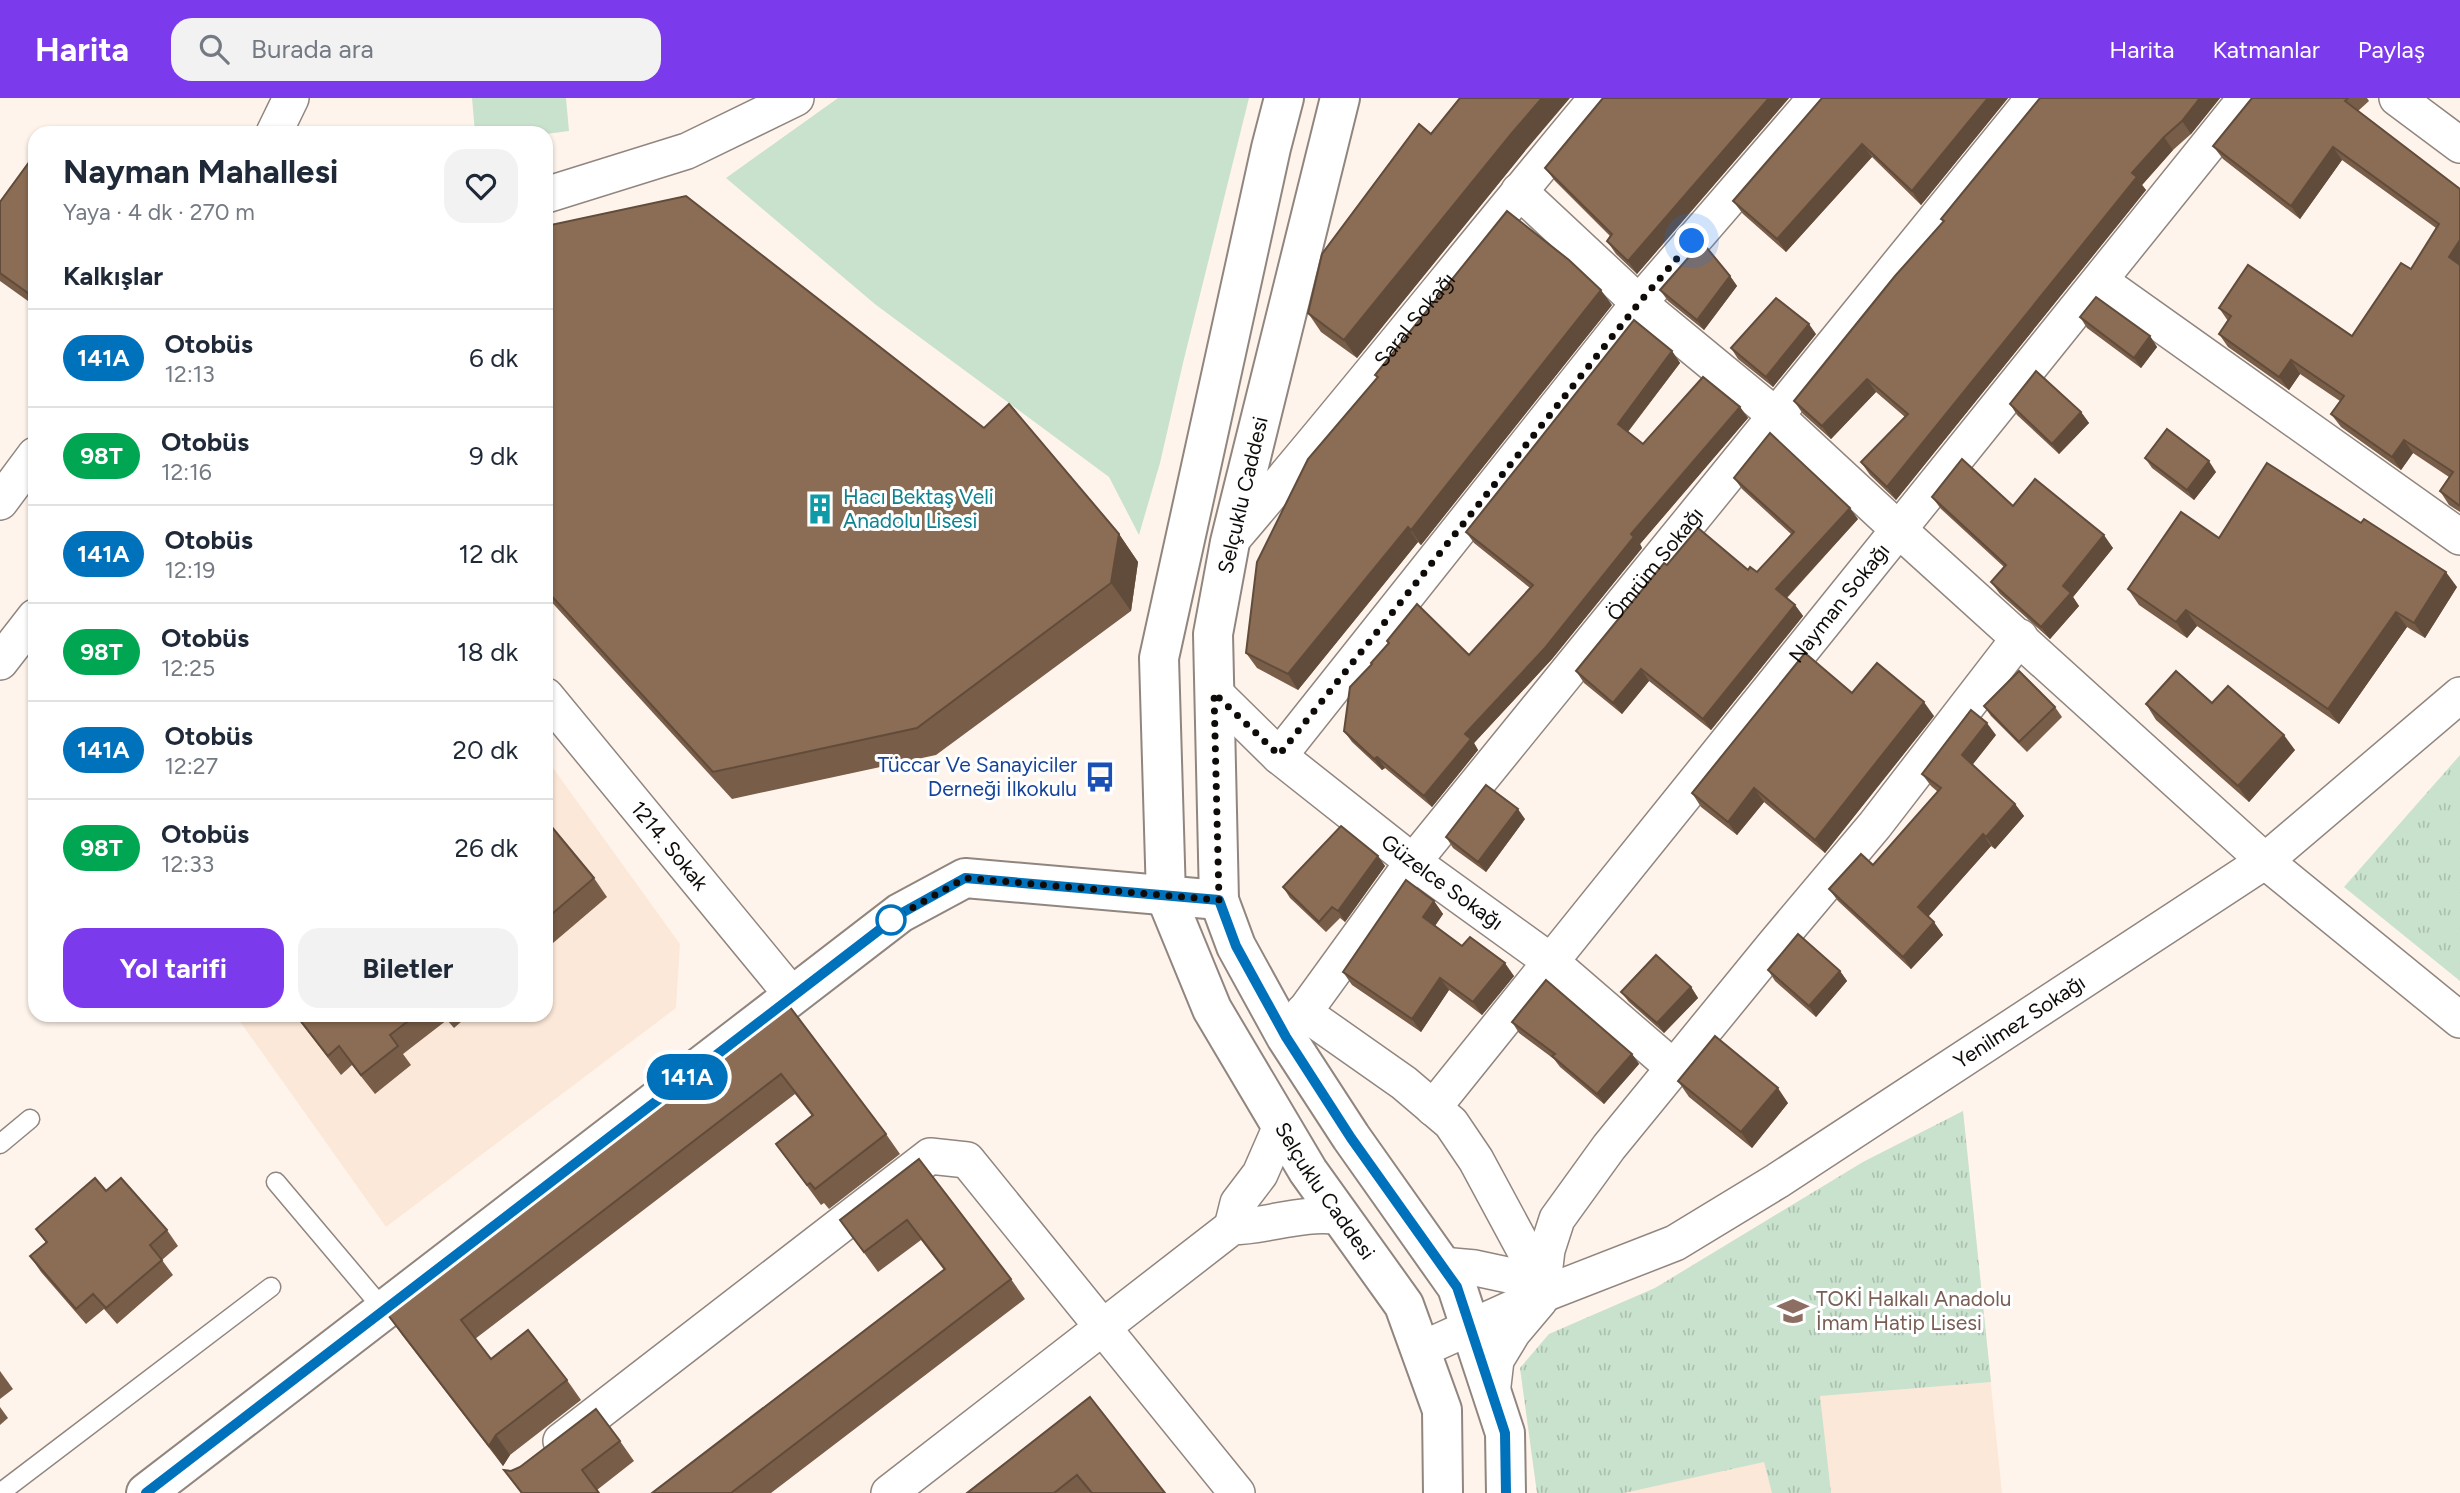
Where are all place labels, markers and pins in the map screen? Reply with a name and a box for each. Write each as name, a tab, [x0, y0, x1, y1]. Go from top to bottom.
place label: Hacı Bektaş Veli Anadolu Lisesi	[843, 484, 994, 533]
building icon: Hacı Bektaş Veli Anadolu Lisesi	[803, 492, 837, 526]
place label: Tüccar Ve Sanayiciler Derneği İlkokulu	[877, 752, 1077, 801]
bus stop icon: Tüccar Ve Sanayiciler Derneği İlkokulu	[1083, 760, 1117, 794]
unlabelled marker	[876, 905, 906, 935]
place label: TOKİ Halkalı Anadolu İmam Hatip Lisesi	[1816, 1286, 2012, 1335]
school or university icon: TOKİ Halkalı Anadolu İmam Hatip Lisesi	[1776, 1294, 1810, 1328]

